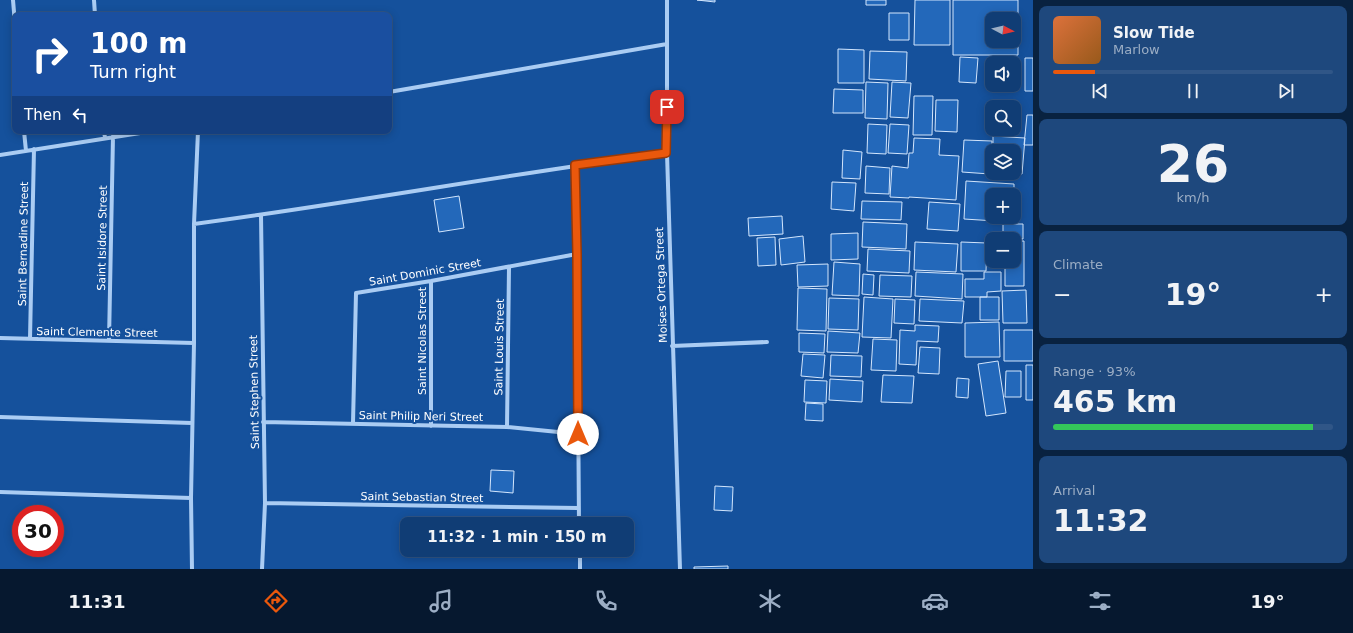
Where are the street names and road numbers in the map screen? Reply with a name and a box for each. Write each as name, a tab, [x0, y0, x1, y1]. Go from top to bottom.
street label: Saint Bernadine Street	[16, 181, 31, 306]
street label: Saint Isidore Street	[95, 185, 110, 291]
street label: Moises Ortega Street	[653, 226, 670, 343]
street label: Saint Dominic Street	[368, 256, 483, 289]
street label: Saint Nicolas Street	[416, 286, 429, 395]
street label: Saint Louis Street	[492, 298, 507, 396]
street label: Saint Clemente Street	[36, 325, 159, 340]
street label: Saint Stephen Street	[247, 334, 262, 449]
street label: Saint Philip Neri Street	[359, 409, 484, 424]
street label: Saint Sebastian Street	[360, 490, 484, 505]

